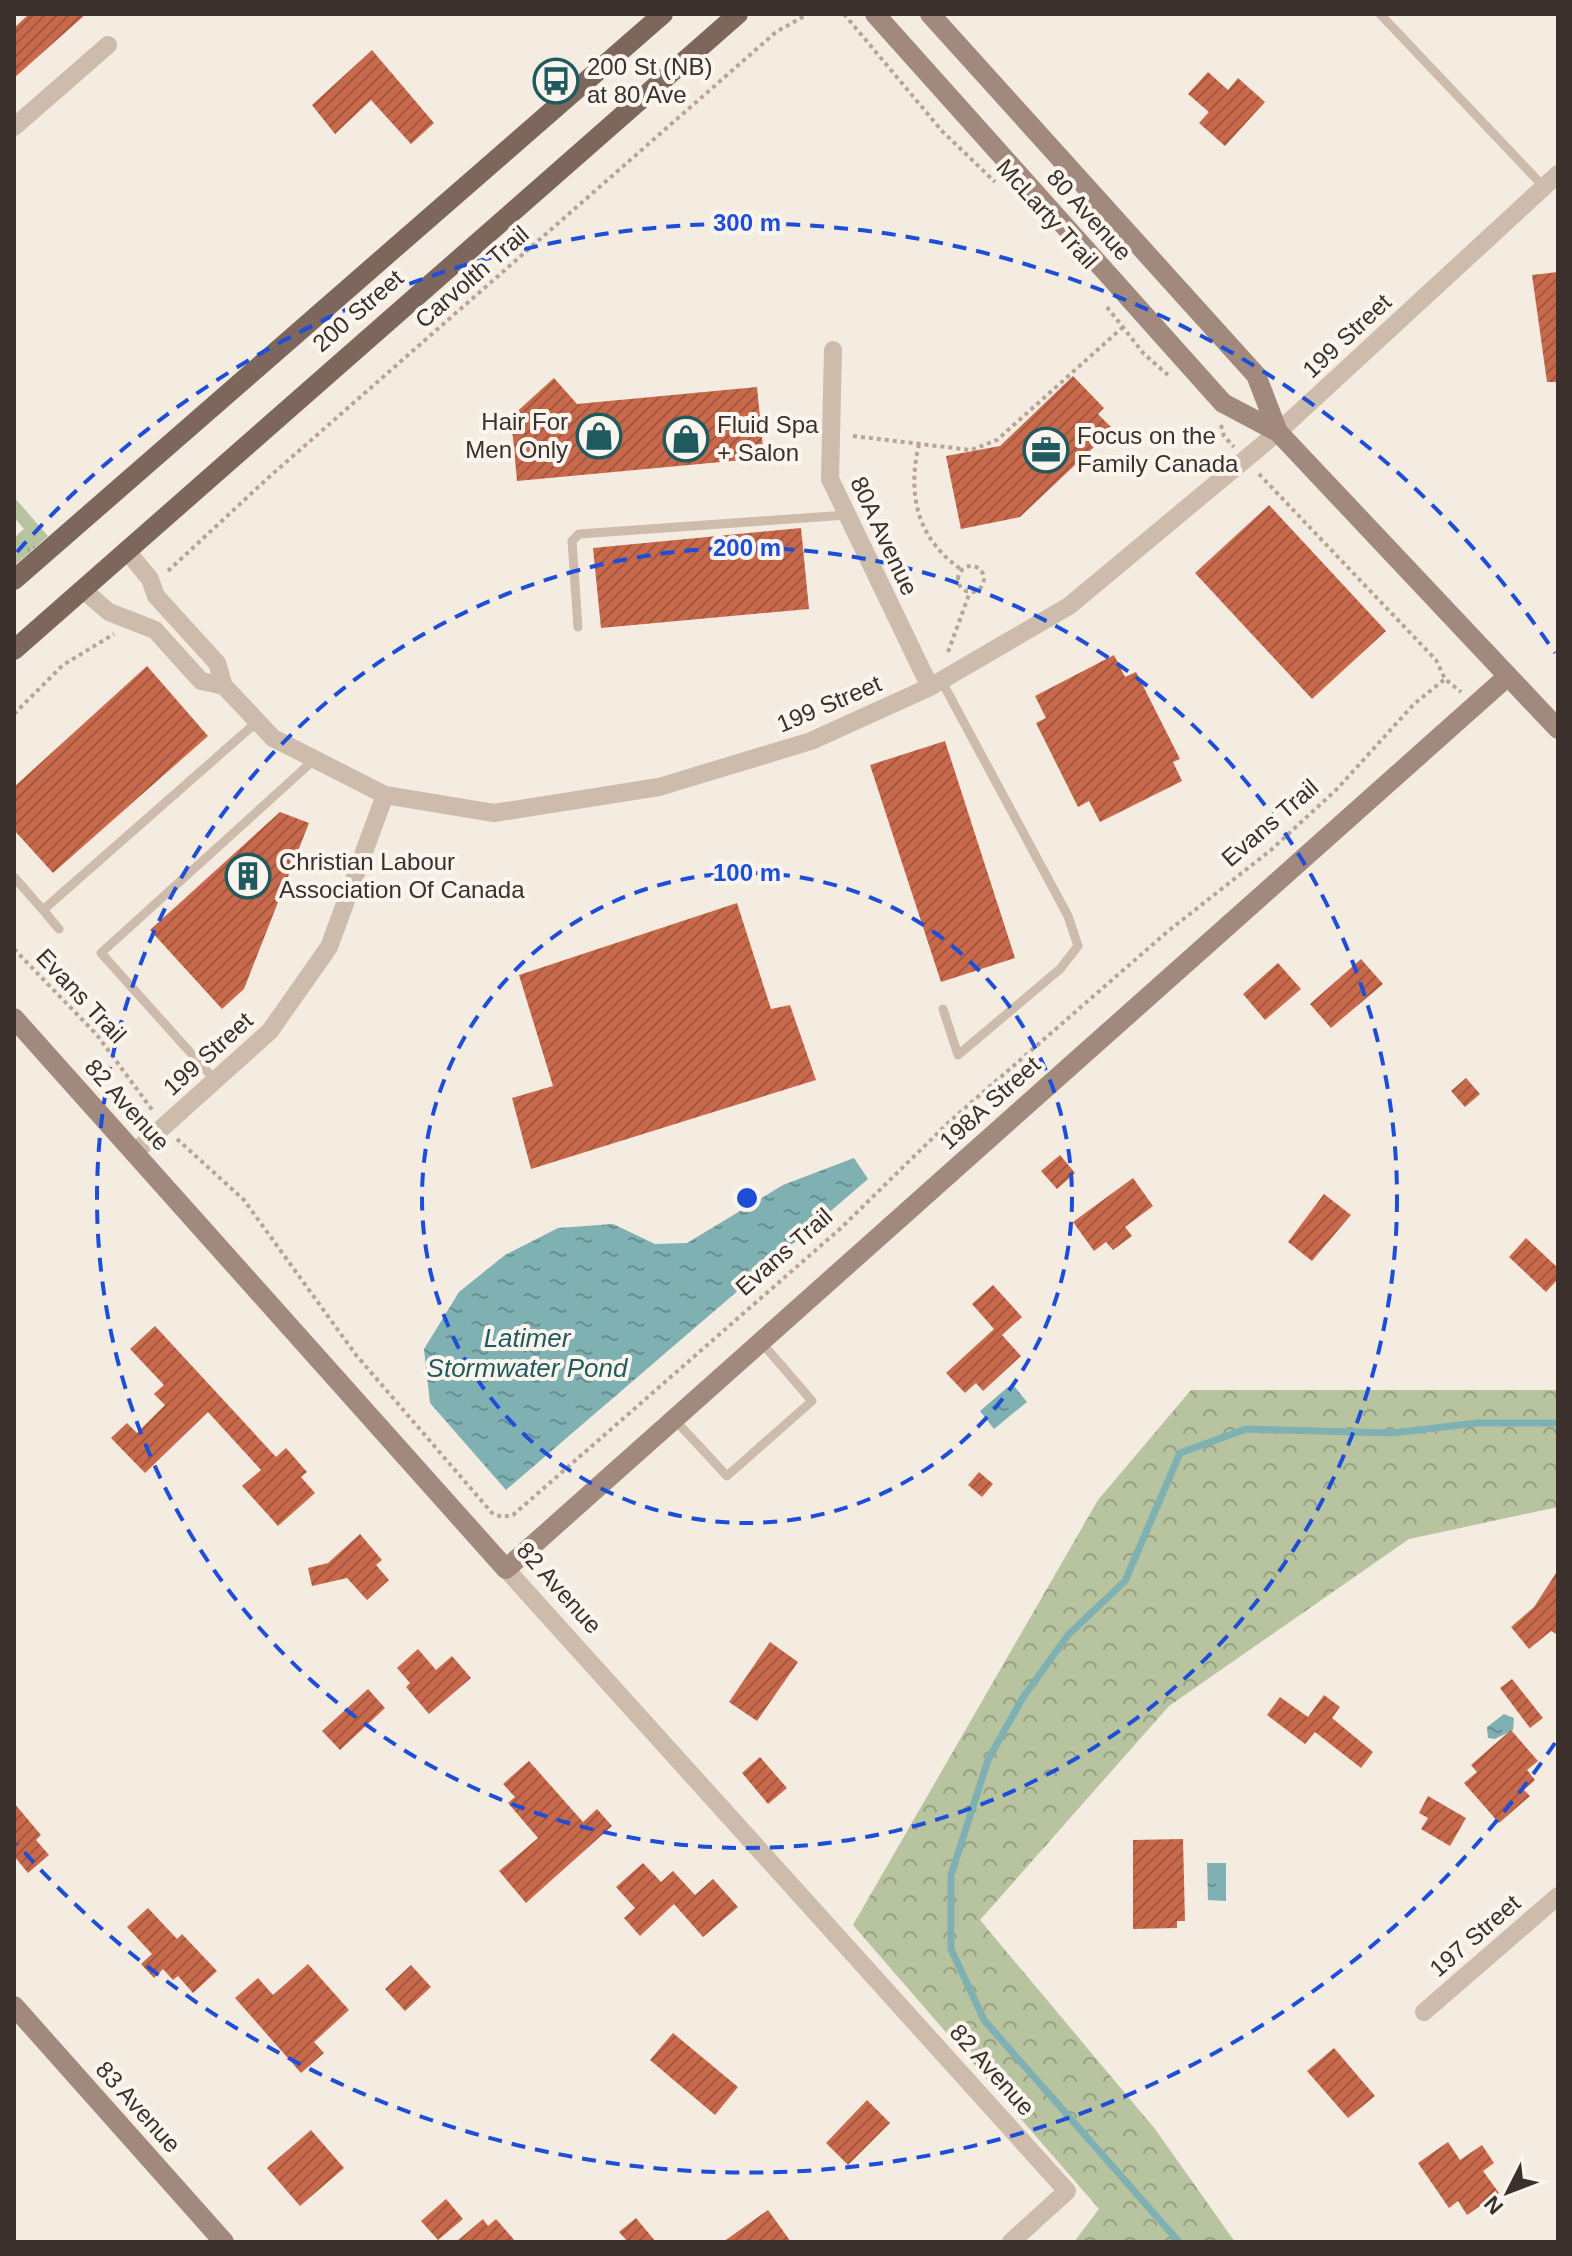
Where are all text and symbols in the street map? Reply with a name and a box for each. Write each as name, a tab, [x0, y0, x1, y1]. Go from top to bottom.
place label: 200 St (NB) at 80 Ave	[587, 53, 712, 108]
bus stop icon: 200 St (NB) at 80 Ave	[532, 57, 580, 105]
street label: McLarty Trail	[991, 154, 1103, 274]
street label: 80 Avenue	[1042, 164, 1137, 266]
text: 300 m	[713, 209, 781, 236]
street label: Carvolth Trail	[409, 220, 534, 333]
street label: 200 Street	[307, 264, 409, 357]
street label: 199 Street	[1297, 288, 1397, 383]
place label: Hair For Men Only	[465, 408, 568, 463]
place label: Fluid Spa + Salon	[717, 411, 819, 466]
shop icon: Hair For Men Only	[575, 412, 623, 460]
shop icon: Fluid Spa + Salon	[662, 415, 710, 463]
place label: Focus on the Family Canada	[1077, 422, 1239, 477]
office icon: Focus on the Family Canada	[1022, 426, 1070, 474]
street label: 80A Avenue	[845, 472, 924, 599]
text: 200 m	[713, 534, 781, 561]
street label: 199 Street	[773, 669, 885, 738]
street label: Evans Trail	[1216, 773, 1323, 872]
place label: Christian Labour Association Of Canada	[279, 848, 525, 903]
building icon: Christian Labour Association Of Canada	[224, 852, 272, 900]
text: 100 m	[713, 859, 781, 886]
street label: Evans Trail	[31, 943, 132, 1048]
street label: 199 Street	[157, 1006, 258, 1101]
street label: 198A Street	[934, 1050, 1046, 1155]
street label: 82 Avenue	[80, 1054, 175, 1156]
centre of rings	[733, 1184, 761, 1212]
street label: Evans Trail	[730, 1202, 837, 1301]
water label: Latimer Stormwater Pond	[427, 1323, 629, 1383]
street label: 82 Avenue	[512, 1537, 607, 1639]
street label: 197 Street	[1424, 1889, 1526, 1982]
street label: 82 Avenue	[945, 2019, 1040, 2121]
street label: 83 Avenue	[91, 2056, 186, 2158]
north arrow	[1468, 2152, 1548, 2232]
text: N	[1479, 2191, 1508, 2219]

